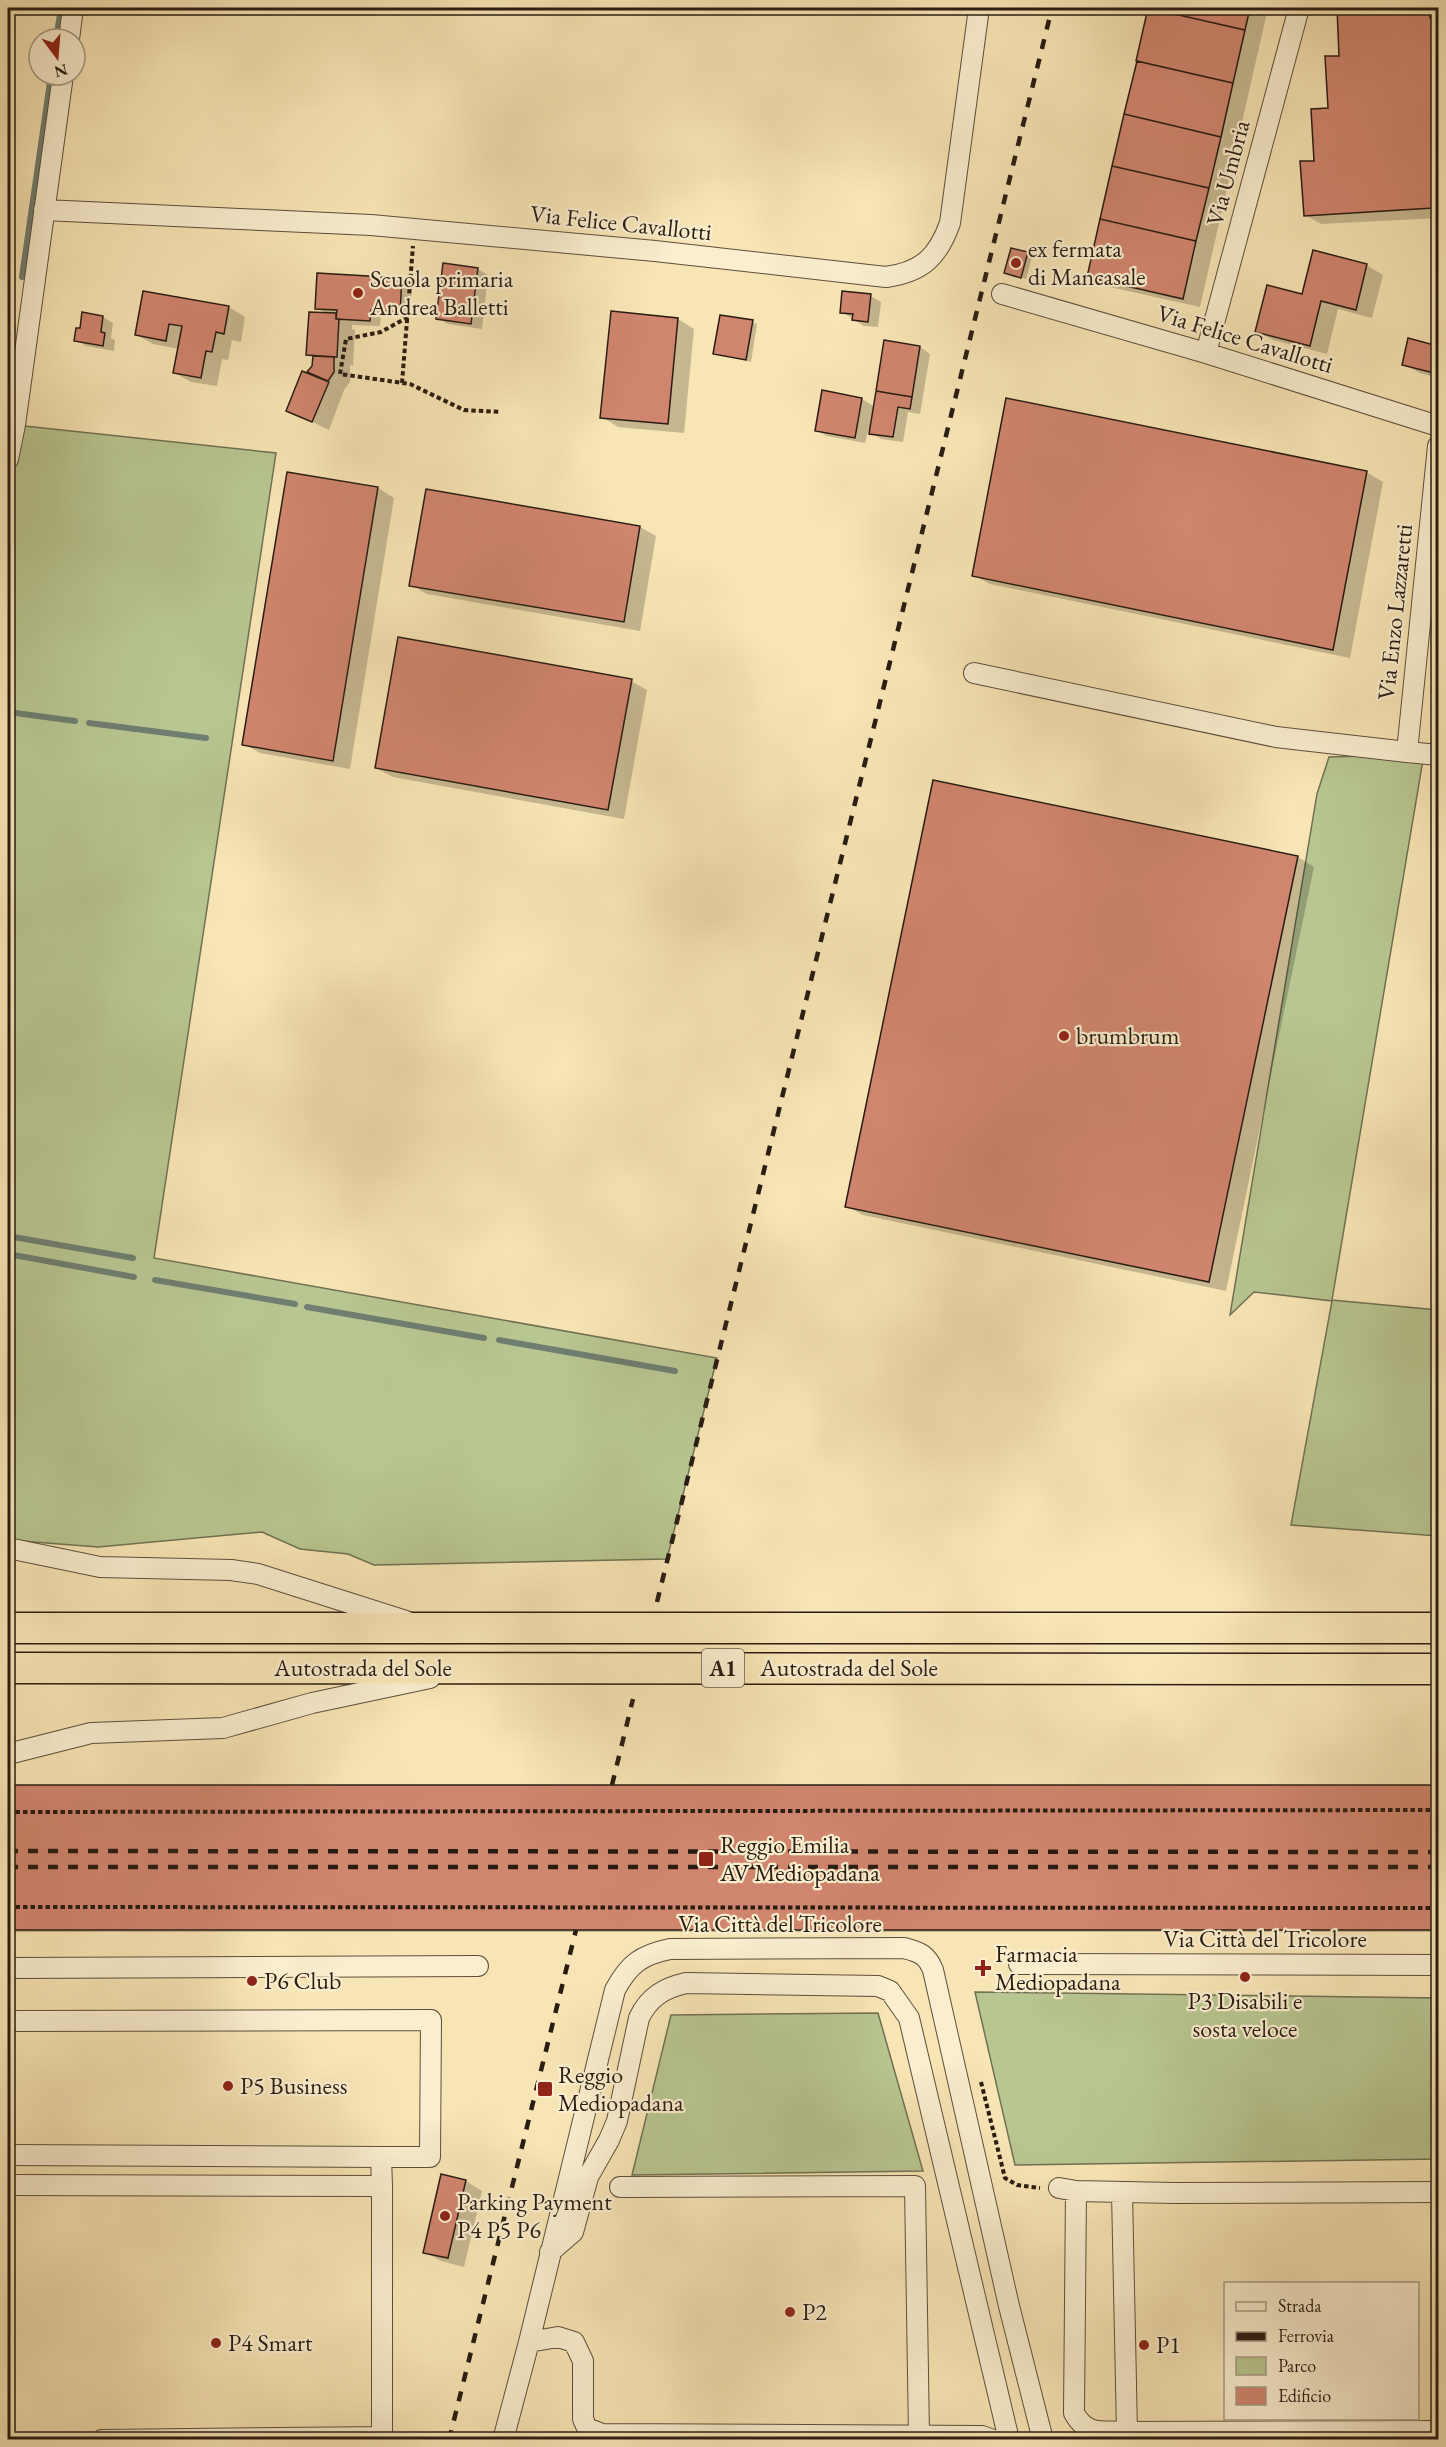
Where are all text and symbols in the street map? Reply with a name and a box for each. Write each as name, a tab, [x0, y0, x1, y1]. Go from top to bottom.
north arrow	[27, 27, 87, 87]
text: N	[52, 59, 70, 83]
street label: Via Umbria	[1199, 116, 1257, 229]
street label: Via Felice Cavallotti	[529, 198, 713, 247]
place label: ex fermata di Mancasale	[1028, 233, 1146, 292]
marker: ex fermata di Mancasale	[1009, 256, 1023, 270]
place label: Scuola primaria Andrea Balletti	[369, 263, 514, 322]
marker: Scuola primaria Andrea Balletti	[351, 286, 365, 300]
street label: Via Felice Cavallotti	[1154, 297, 1337, 380]
street label: Via Enzo Lazzaretti	[1370, 522, 1419, 702]
place label: brumbrum	[1076, 1020, 1180, 1051]
marker: brumbrum	[1057, 1029, 1071, 1043]
road number: A1	[702, 1649, 744, 1687]
street label: Autostrada del Sole	[273, 1652, 452, 1683]
street label: Autostrada del Sole	[759, 1652, 938, 1683]
place label: Reggio Emilia AV Mediopadana	[719, 1829, 880, 1888]
marker: Reggio Emilia AV Mediopadana	[697, 1850, 715, 1868]
street label: Via Città del Tricolore	[678, 1908, 882, 1939]
street label: Via Città del Tricolore	[1163, 1923, 1367, 1954]
place label: Farmacia Mediopadana	[995, 1938, 1121, 1997]
marker: Farmacia Mediopadana	[976, 1961, 990, 1975]
place label: P6 Club	[264, 1965, 341, 1996]
marker: P3 Disabili e sosta veloce	[1238, 1970, 1252, 1984]
marker: P6 Club	[245, 1974, 259, 1988]
place label: P3 Disabili e sosta veloce	[1188, 1985, 1302, 2044]
place label: Reggio Mediopadana	[558, 2059, 684, 2118]
place label: P5 Business	[240, 2070, 347, 2101]
marker: P5 Business	[221, 2079, 235, 2093]
marker: Reggio Mediopadana	[536, 2080, 554, 2098]
place label: Parking Payment P4 P5 P6	[457, 2186, 612, 2245]
marker: Parking Payment P4 P5 P6	[438, 2209, 452, 2223]
legend	[1224, 2282, 1419, 2420]
text: Strada	[1278, 2294, 1322, 2317]
place label: P2	[802, 2296, 827, 2327]
marker: P2	[783, 2305, 797, 2319]
text: Ferrovia	[1278, 2324, 1335, 2347]
place label: P4 Smart	[228, 2327, 313, 2358]
place label: P1	[1156, 2329, 1181, 2360]
marker: P4 Smart	[209, 2336, 223, 2350]
marker: P1	[1137, 2338, 1151, 2352]
text: Parco	[1278, 2354, 1316, 2377]
text: Edificio	[1278, 2384, 1331, 2407]

